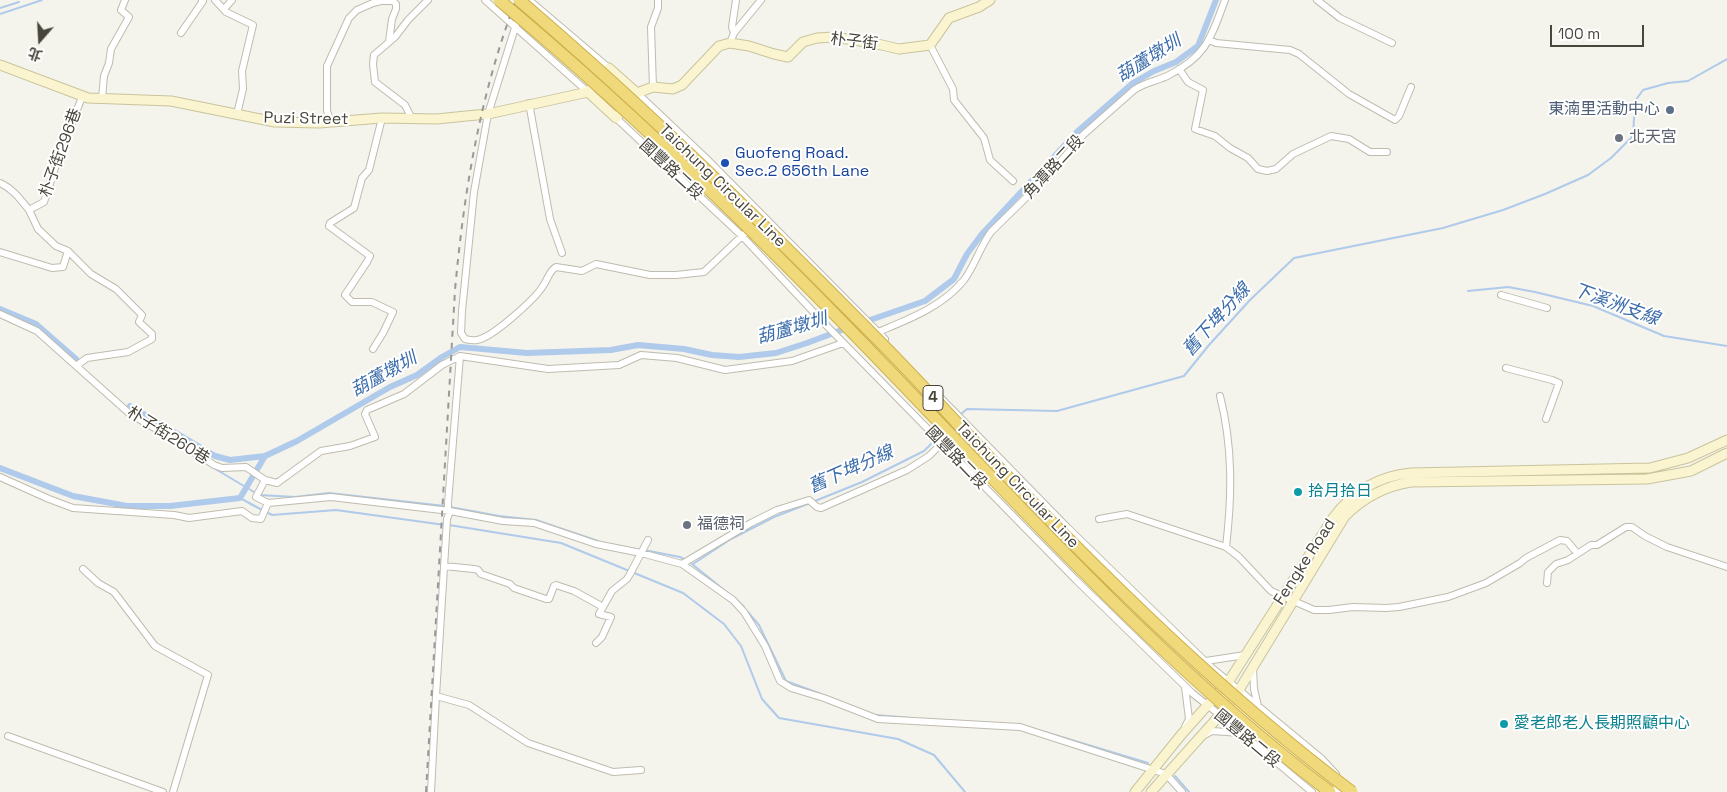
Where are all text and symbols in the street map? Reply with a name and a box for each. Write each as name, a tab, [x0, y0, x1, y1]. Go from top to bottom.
north arrow	[15, 15, 65, 65]
scale bar	[1552, 15, 1646, 47]
text: 100 m	[1558, 24, 1600, 43]
street label: 朴子街	[829, 30, 879, 54]
water label: 葫蘆墩圳	[1113, 31, 1185, 87]
text: 北	[26, 43, 45, 65]
place label: 東湳里活動中心	[1548, 100, 1660, 120]
marker: 東湳里活動中心	[1664, 104, 1676, 116]
street label: 朴子街296巷	[36, 106, 86, 200]
street label: Puzi Street	[263, 109, 349, 129]
street label: Taichung Circular Line	[655, 120, 789, 252]
place label: 北天宮	[1629, 128, 1677, 148]
street label: 角潭路二段	[1020, 131, 1088, 203]
marker: 北天宮	[1613, 132, 1625, 144]
street label: 國豐路二段	[635, 136, 707, 204]
place label: Guofeng Road. Sec.2 656th Lane	[735, 144, 869, 182]
marker: Guofeng Road. Sec.2 656th Lane	[719, 157, 731, 169]
water label: 舊下埤分線	[1179, 279, 1255, 361]
water label: 下溪洲支線	[1570, 279, 1662, 331]
water label: 葫蘆墩圳	[754, 309, 830, 349]
water label: 葫蘆墩圳	[347, 348, 421, 402]
road number: 4	[923, 386, 943, 410]
street label: 朴子街260巷	[123, 403, 213, 469]
street label: Taichung Circular Line	[951, 418, 1083, 552]
street label: 國豐路二段	[921, 423, 991, 493]
water label: 舊下埤分線	[805, 442, 897, 498]
place label: 拾月拾日	[1308, 482, 1372, 502]
marker: 拾月拾日	[1292, 486, 1304, 498]
place label: 福德祠	[697, 515, 745, 535]
street label: Fengke Road	[1270, 515, 1340, 609]
marker: 福德祠	[681, 519, 693, 531]
street label: 國豐路二段	[1210, 706, 1284, 772]
place label: 愛老郎老人長期照顧中心	[1514, 714, 1690, 734]
marker: 愛老郎老人長期照顧中心	[1498, 718, 1510, 730]

